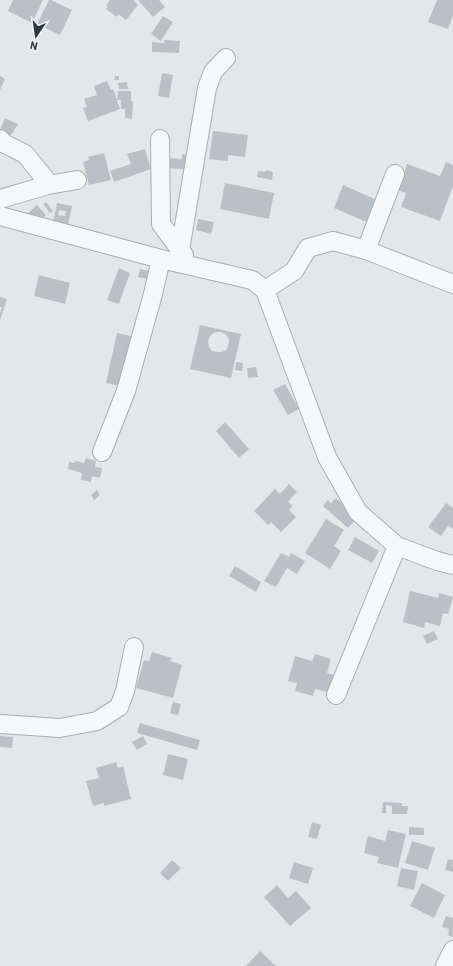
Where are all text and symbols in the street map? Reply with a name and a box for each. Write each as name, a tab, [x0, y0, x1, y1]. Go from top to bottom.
north arrow	[16, 16, 56, 56]
text: N	[29, 39, 39, 53]

